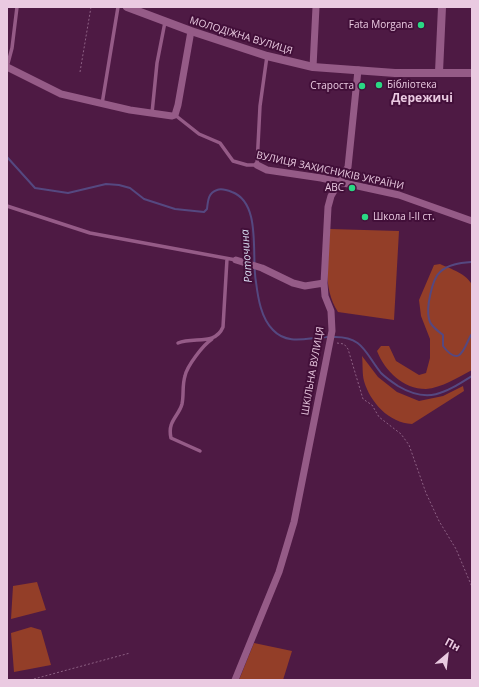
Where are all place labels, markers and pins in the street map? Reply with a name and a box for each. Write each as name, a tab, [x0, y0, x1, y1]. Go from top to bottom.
place label: Fata Morgana	[349, 19, 413, 31]
marker: Fata Morgana	[416, 20, 426, 30]
place label: Бібліотека	[387, 79, 437, 91]
place label: Староста	[310, 80, 354, 92]
marker: Бібліотека	[374, 80, 384, 90]
marker: Староста	[357, 81, 367, 91]
place label: ABC	[325, 182, 344, 194]
marker: ABC	[347, 183, 357, 193]
place label: Школа І-ІІ ст.	[373, 211, 435, 223]
marker: Школа І-ІІ ст.	[360, 212, 370, 222]

